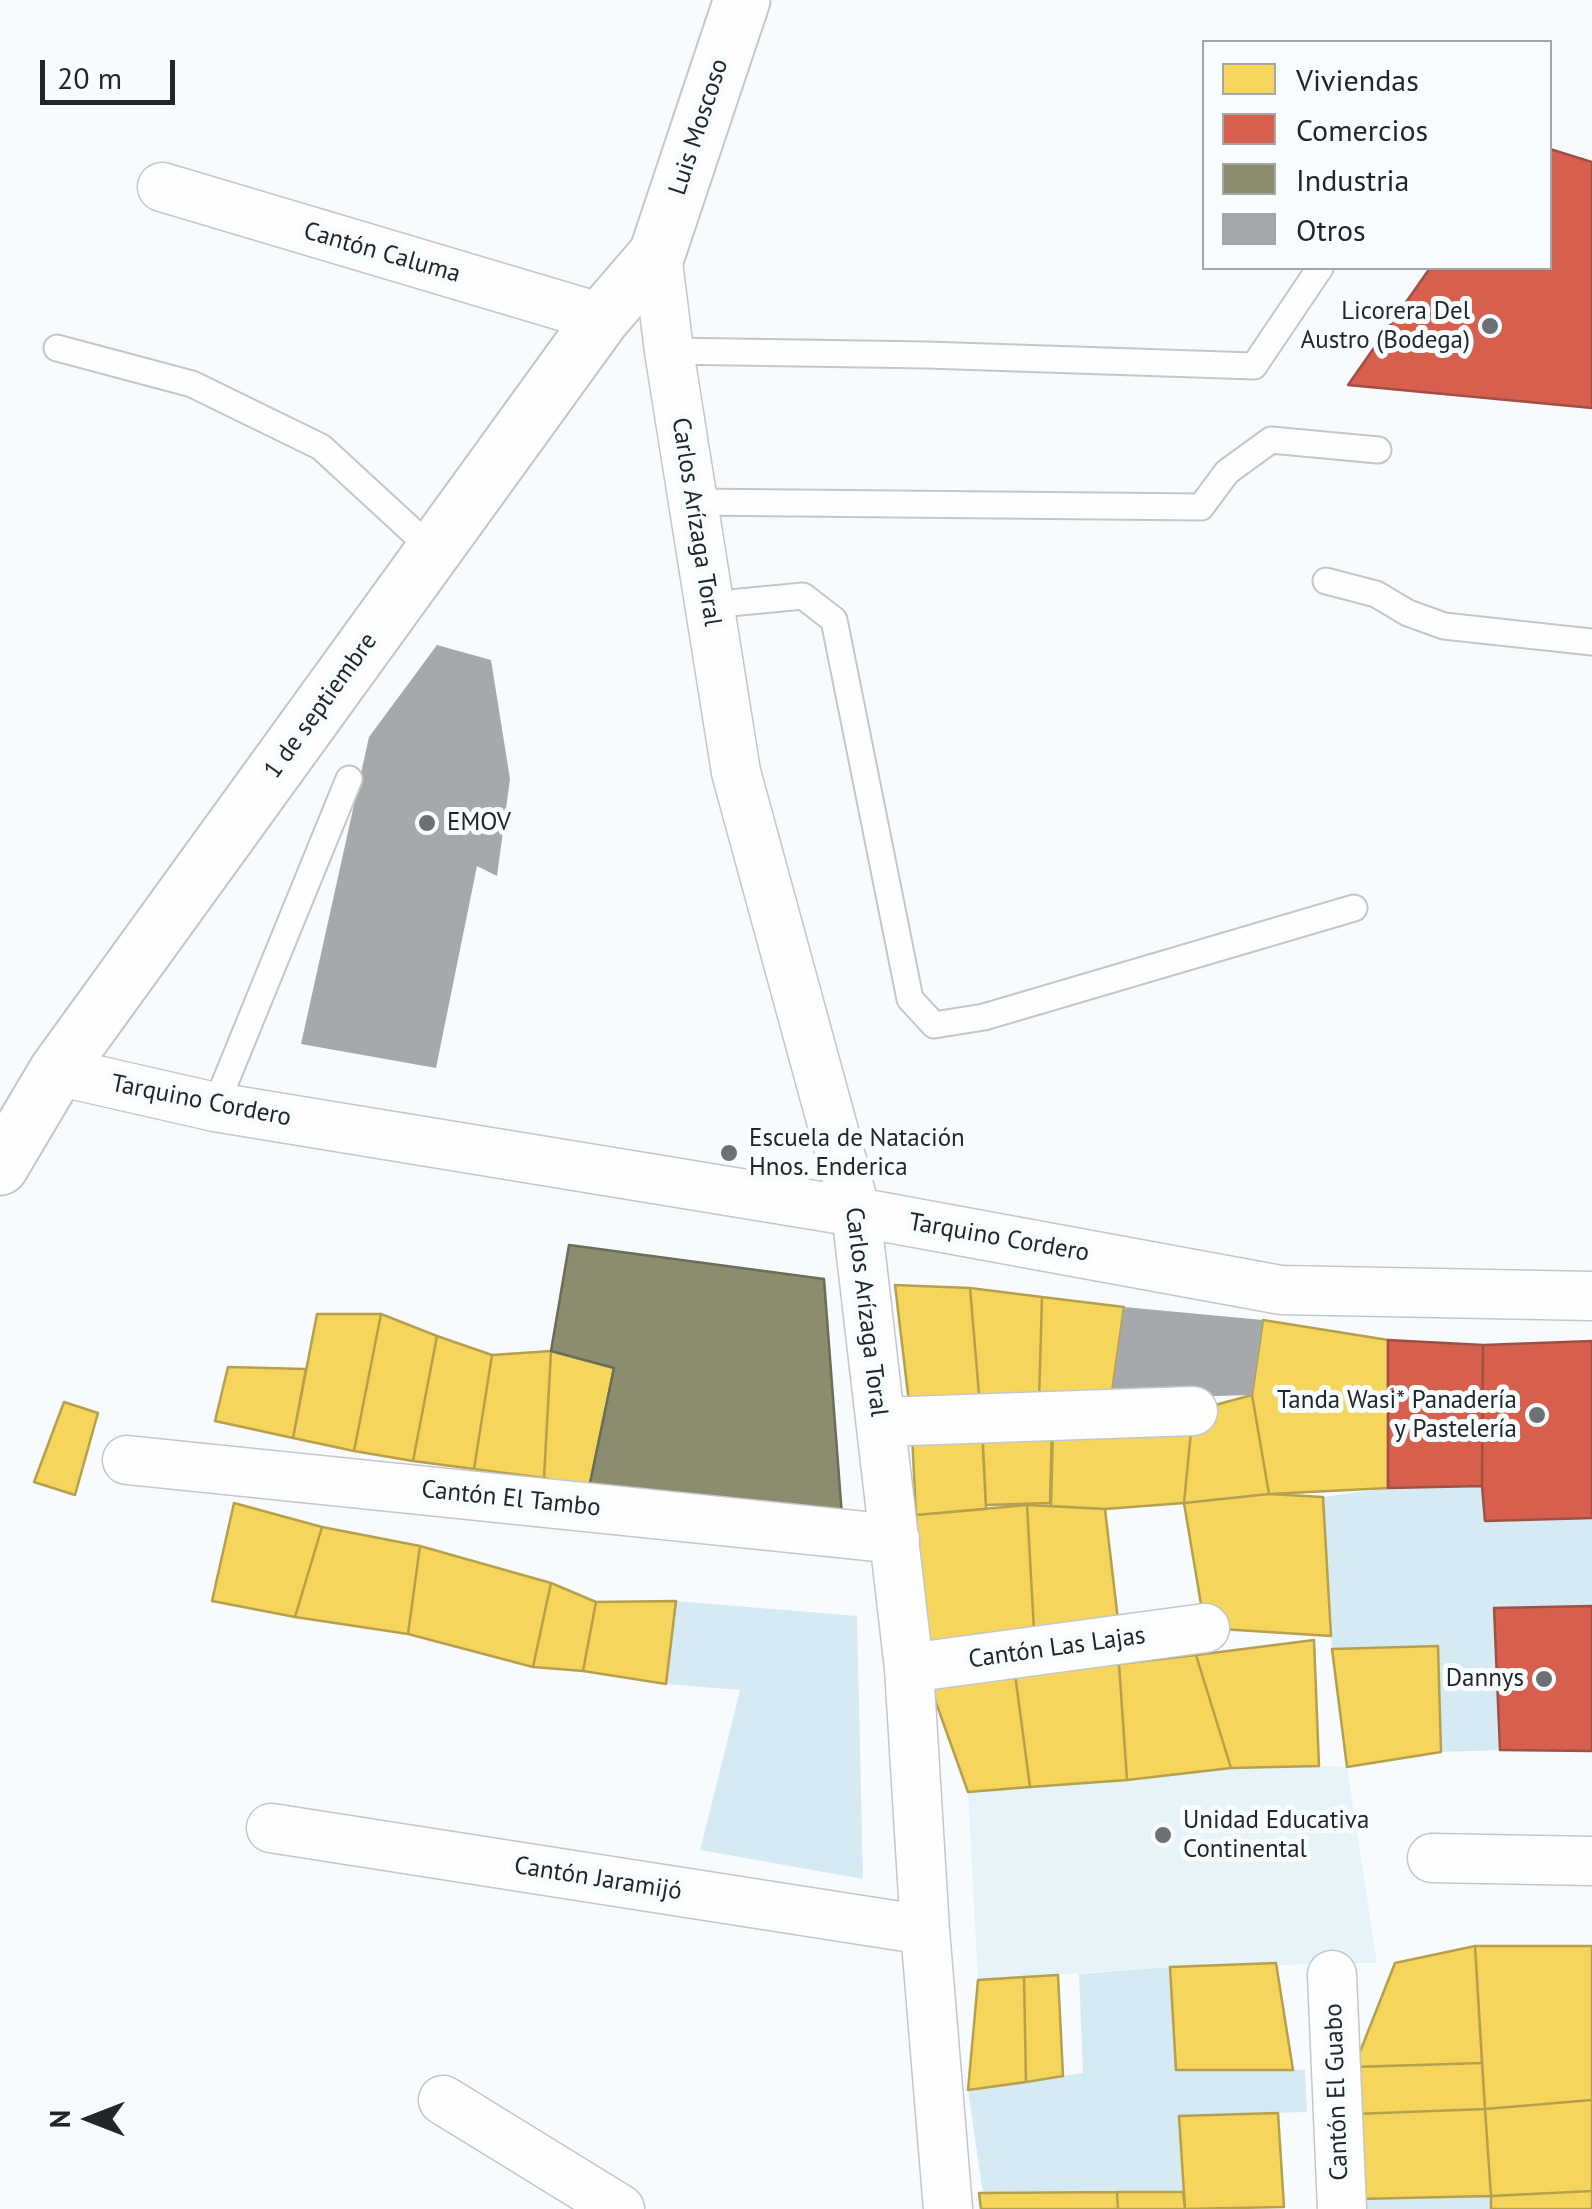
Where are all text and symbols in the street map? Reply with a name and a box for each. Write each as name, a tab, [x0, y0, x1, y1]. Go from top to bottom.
scale bar	[45, 40, 180, 102]
legend	[1202, 40, 1552, 270]
street label: Luis Moscoso	[663, 55, 735, 199]
text: 20 m	[57, 58, 122, 97]
text: Viviendas	[1296, 60, 1419, 99]
text: Comercios	[1296, 110, 1428, 149]
text: Industria	[1296, 160, 1409, 199]
text: Otros	[1296, 210, 1366, 249]
street label: Cantón Caluma	[300, 216, 464, 290]
place label: Licorera Del Austro (Bodega)	[1301, 297, 1470, 356]
marker: Licorera Del Austro (Bodega)	[1479, 315, 1501, 337]
street label: Carlos Arízaga Toral	[665, 416, 727, 628]
street label: 1 de septiembre	[258, 627, 384, 785]
place label: EMOV	[447, 808, 511, 838]
marker: EMOV	[416, 812, 438, 834]
street label: Tarquino Cordero	[108, 1069, 294, 1133]
place label: Escuela de Natación Hnos. Enderica	[749, 1124, 965, 1183]
marker: Escuela de Natación Hnos. Enderica	[718, 1142, 740, 1164]
street label: Carlos Arízaga Toral	[838, 1206, 894, 1418]
street label: Tarquino Cordero	[906, 1207, 1092, 1269]
place label: Tanda Wasi* Panadería y Pastelería	[1277, 1386, 1517, 1445]
marker: Tanda Wasi* Panadería y Pastelería	[1526, 1404, 1548, 1426]
street label: Cantón El Tambo	[420, 1475, 602, 1523]
street label: Cantón Las Lajas	[967, 1621, 1147, 1675]
place label: Dannys	[1446, 1664, 1524, 1694]
marker: Dannys	[1533, 1668, 1555, 1690]
place label: Unidad Educativa Continental	[1183, 1806, 1369, 1865]
marker: Unidad Educativa Continental	[1152, 1824, 1174, 1846]
street label: Cantón Jaramijó	[512, 1851, 684, 1907]
street label: Cantón El Guabo	[1319, 2003, 1355, 2181]
north arrow	[40, 2069, 140, 2169]
text: N	[41, 2110, 78, 2128]

